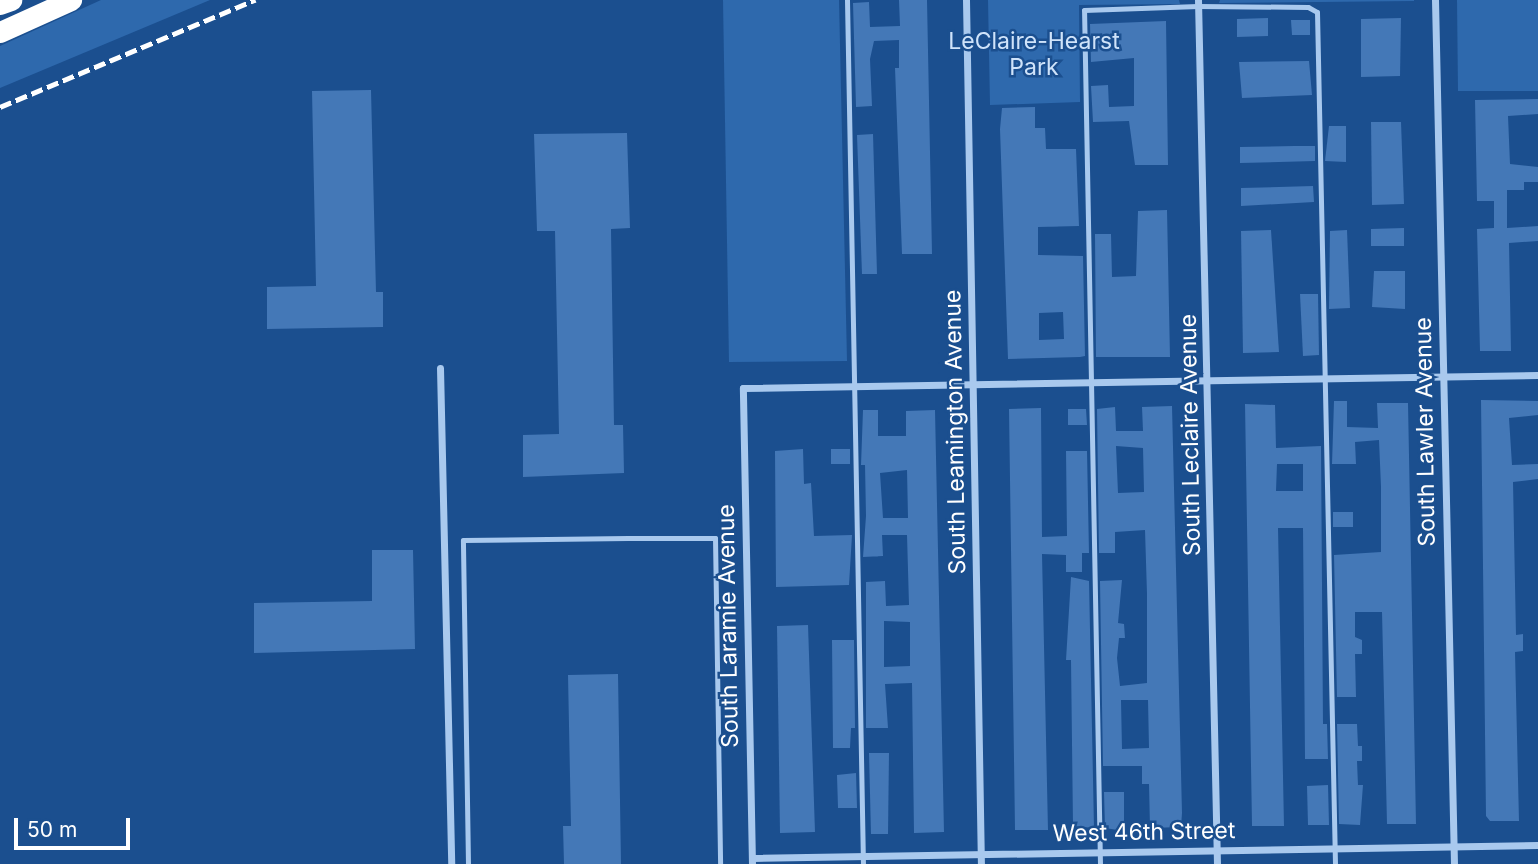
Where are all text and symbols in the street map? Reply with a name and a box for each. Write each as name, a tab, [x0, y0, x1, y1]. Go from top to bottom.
park label: LeClaire-Hearst Park	[948, 27, 1120, 81]
street label: South Leamington Avenue	[939, 289, 971, 575]
street label: South Leclaire Avenue	[1174, 314, 1206, 556]
street label: South Lawler Avenue	[1409, 317, 1441, 547]
street label: South Laramie Avenue	[712, 504, 744, 748]
scale bar	[18, 804, 133, 848]
text: 50 m	[27, 817, 77, 842]
street label: West 46th Street	[1052, 817, 1236, 847]

